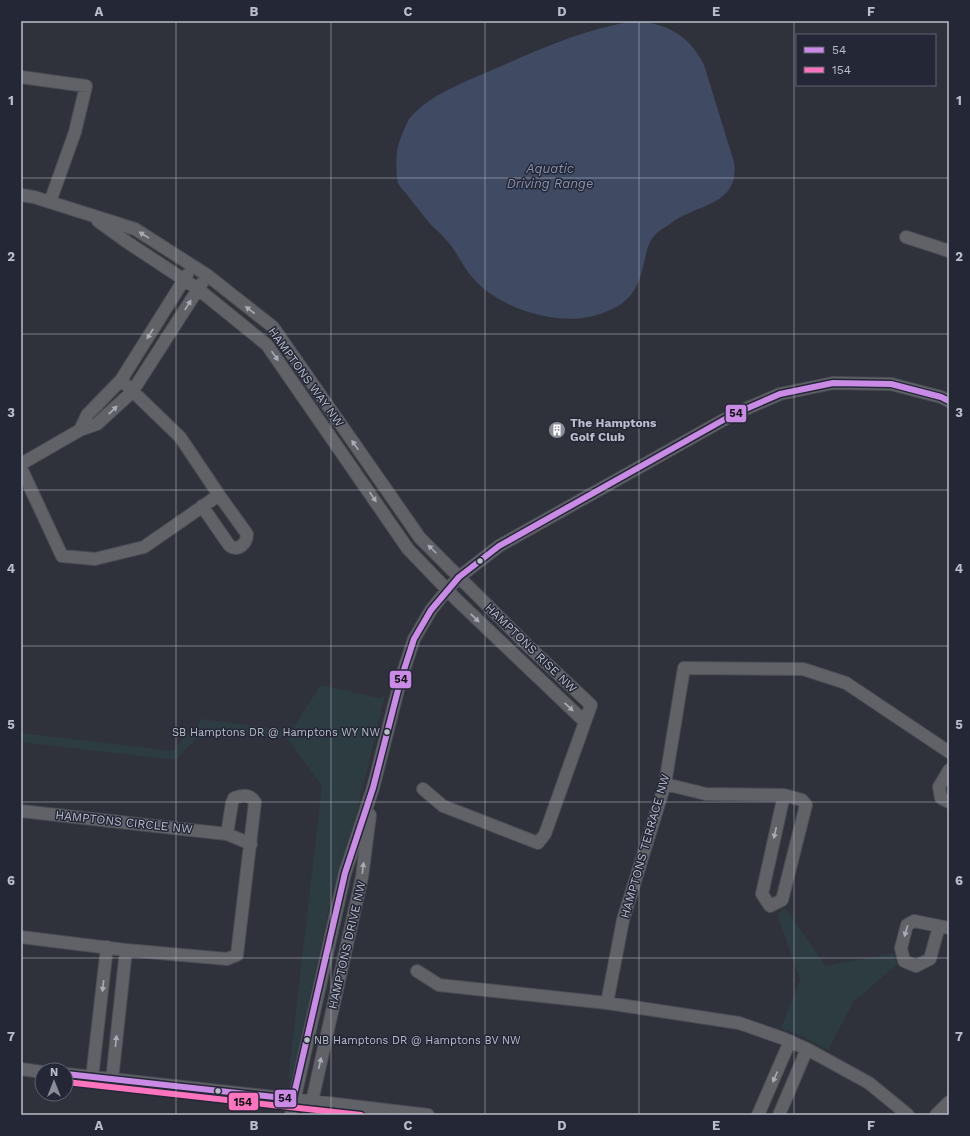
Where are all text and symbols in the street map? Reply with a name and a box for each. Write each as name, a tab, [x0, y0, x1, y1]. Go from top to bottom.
text: A	[95, 4, 104, 19]
text: B	[250, 4, 259, 19]
text: C	[404, 4, 413, 19]
text: D	[557, 4, 567, 19]
text: E	[712, 4, 720, 19]
text: F	[867, 4, 875, 19]
legend	[796, 34, 936, 86]
text: 54	[832, 43, 846, 57]
text: 154	[832, 63, 851, 77]
text: 1	[8, 93, 14, 108]
text: 1	[956, 93, 962, 108]
water label: Aquatic Driving Range	[507, 161, 593, 191]
one-way arrow	[139, 231, 149, 239]
text: 2	[7, 249, 15, 264]
text: 2	[955, 249, 963, 264]
one-way arrow	[184, 300, 192, 310]
one-way arrow	[245, 305, 256, 314]
street label: HAMPTONS WAY NW	[265, 325, 347, 430]
one-way arrow	[146, 328, 153, 340]
one-way arrow	[271, 351, 279, 361]
line badge: 54	[725, 404, 747, 423]
text: 3	[7, 405, 15, 420]
one-way arrow	[108, 405, 118, 415]
text: 3	[955, 405, 963, 420]
text: 54	[729, 407, 743, 420]
place label: The Hamptons Golf Club	[570, 416, 657, 444]
building icon: The Hamptons Golf Club	[547, 420, 567, 440]
one-way arrow	[351, 440, 359, 450]
one-way arrow	[369, 492, 377, 503]
one-way arrow	[427, 544, 437, 554]
unlabelled marker	[475, 556, 485, 566]
text: 4	[7, 561, 16, 576]
text: 4	[955, 561, 964, 576]
street label: HAMPTONS RISE NW	[482, 601, 580, 696]
one-way arrow	[470, 613, 480, 622]
line badge: 54	[389, 670, 412, 689]
text: 54	[394, 673, 408, 686]
one-way arrow	[564, 702, 574, 712]
text: 5	[7, 717, 15, 732]
text: 5	[955, 717, 963, 732]
place label: SB Hamptons DR @ Hamptons WY NW	[172, 726, 380, 739]
marker: SB Hamptons DR @ Hamptons WY NW	[382, 727, 392, 737]
street label: HAMPTONS TERRACE NW	[618, 772, 672, 920]
street label: HAMPTONS CIRCLE NW	[55, 808, 194, 836]
one-way arrow	[772, 827, 778, 839]
one-way arrow	[360, 862, 367, 874]
text: 6	[7, 873, 15, 888]
text: 6	[955, 873, 963, 888]
street label: HAMPTONS DRIVE NW	[325, 879, 369, 1010]
one-way arrow	[903, 925, 909, 937]
one-way arrow	[99, 980, 106, 992]
text: 7	[7, 1029, 15, 1044]
text: 7	[955, 1029, 963, 1044]
place label: NB Hamptons DR @ Hamptons BV NW	[314, 1034, 521, 1047]
one-way arrow	[113, 1035, 119, 1047]
marker: NB Hamptons DR @ Hamptons BV NW	[302, 1035, 312, 1045]
one-way arrow	[317, 1057, 323, 1069]
north arrow	[34, 1062, 74, 1102]
text: N	[50, 1066, 58, 1079]
one-way arrow	[771, 1071, 777, 1083]
unlabelled marker	[213, 1086, 223, 1096]
line badge: 54	[274, 1089, 297, 1108]
line badge: 154	[228, 1092, 259, 1111]
text: 54	[278, 1092, 292, 1105]
text: 154	[234, 1096, 252, 1109]
text: A	[95, 1118, 104, 1133]
text: B	[250, 1118, 259, 1133]
text: C	[404, 1118, 413, 1133]
text: D	[557, 1118, 567, 1133]
text: E	[712, 1118, 720, 1133]
text: F	[867, 1118, 875, 1133]

